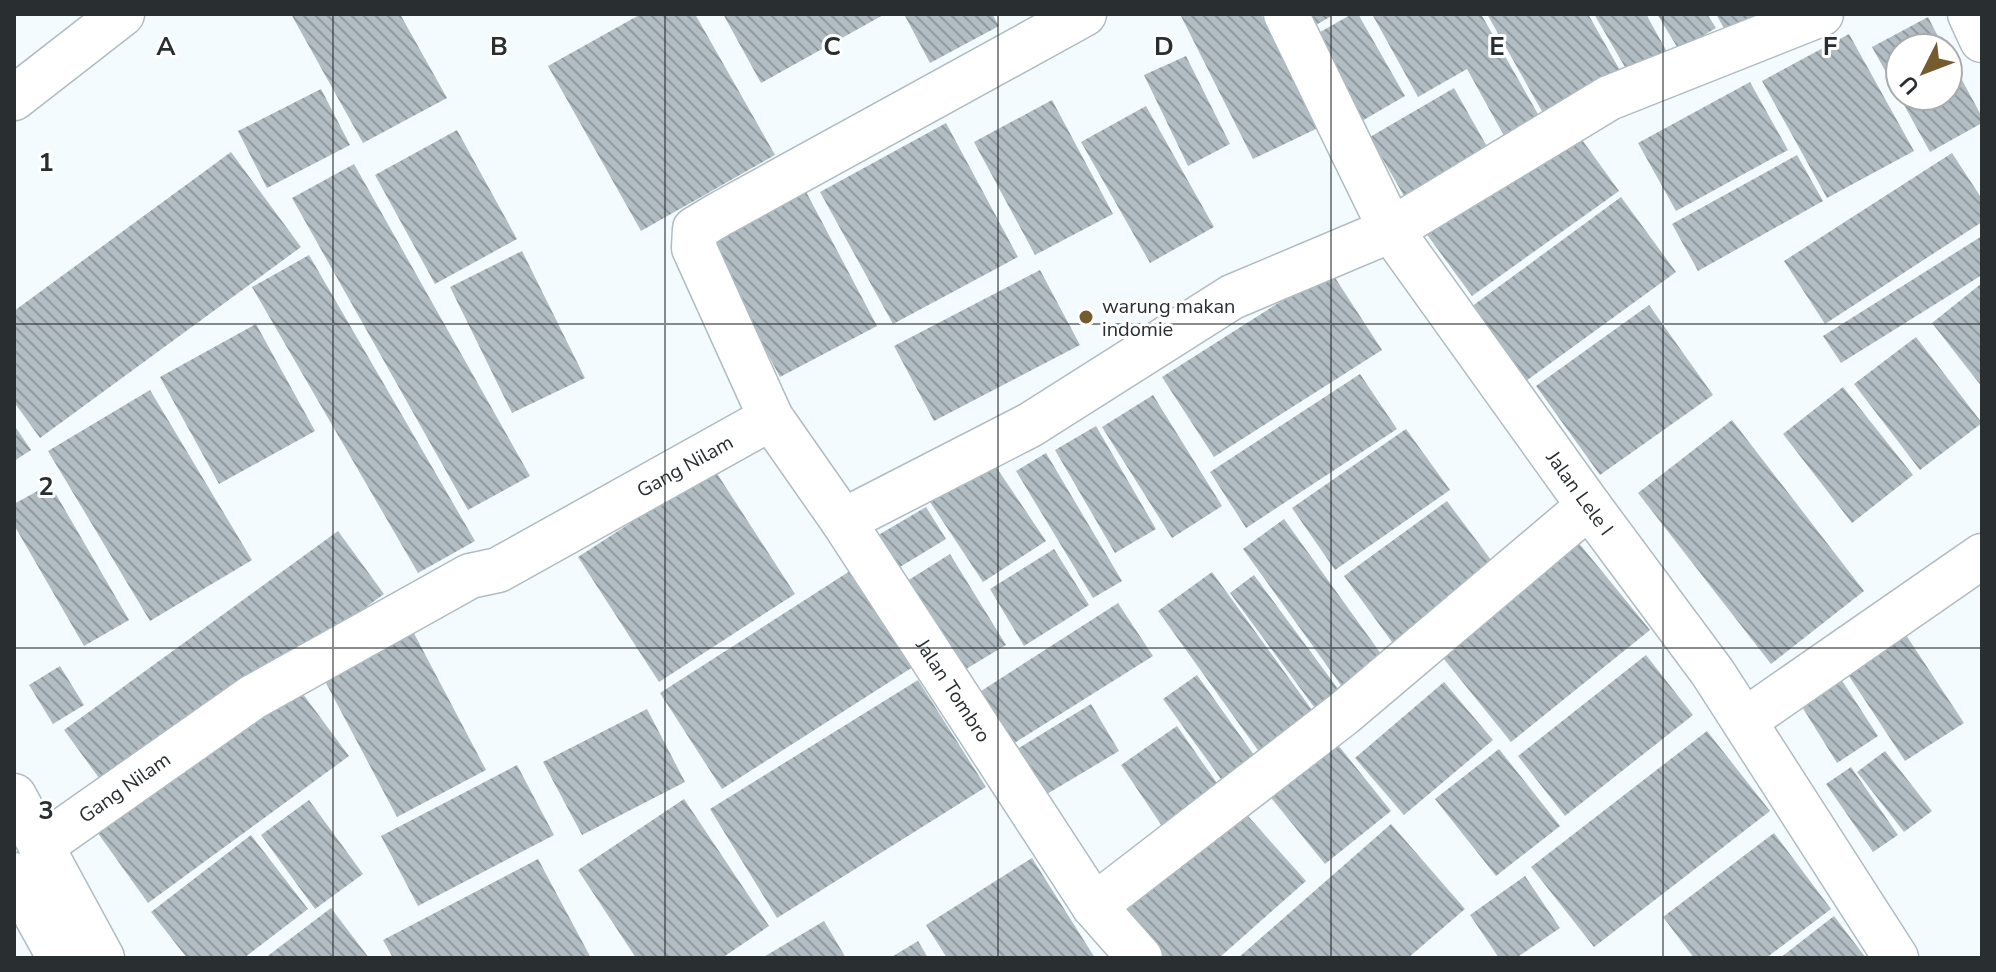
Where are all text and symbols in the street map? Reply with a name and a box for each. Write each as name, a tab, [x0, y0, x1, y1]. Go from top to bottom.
text: A	[156, 29, 176, 64]
text: B	[490, 29, 508, 64]
text: C	[823, 29, 841, 64]
text: D	[1154, 29, 1174, 64]
text: E	[1489, 29, 1505, 64]
text: F	[1823, 29, 1837, 64]
north arrow	[1884, 32, 1964, 112]
text: U	[1893, 69, 1926, 101]
text: 1	[38, 145, 54, 180]
place label: warung makan indomie	[1102, 293, 1235, 343]
marker: warung makan indomie	[1077, 308, 1095, 326]
street label: Gang Nilam	[632, 428, 738, 504]
street label: Jalan Lele I	[1540, 445, 1620, 541]
text: 2	[38, 469, 54, 504]
street label: Jalan Tombro	[909, 632, 997, 747]
street label: Gang Nilam	[73, 746, 176, 829]
text: 3	[38, 793, 54, 828]

